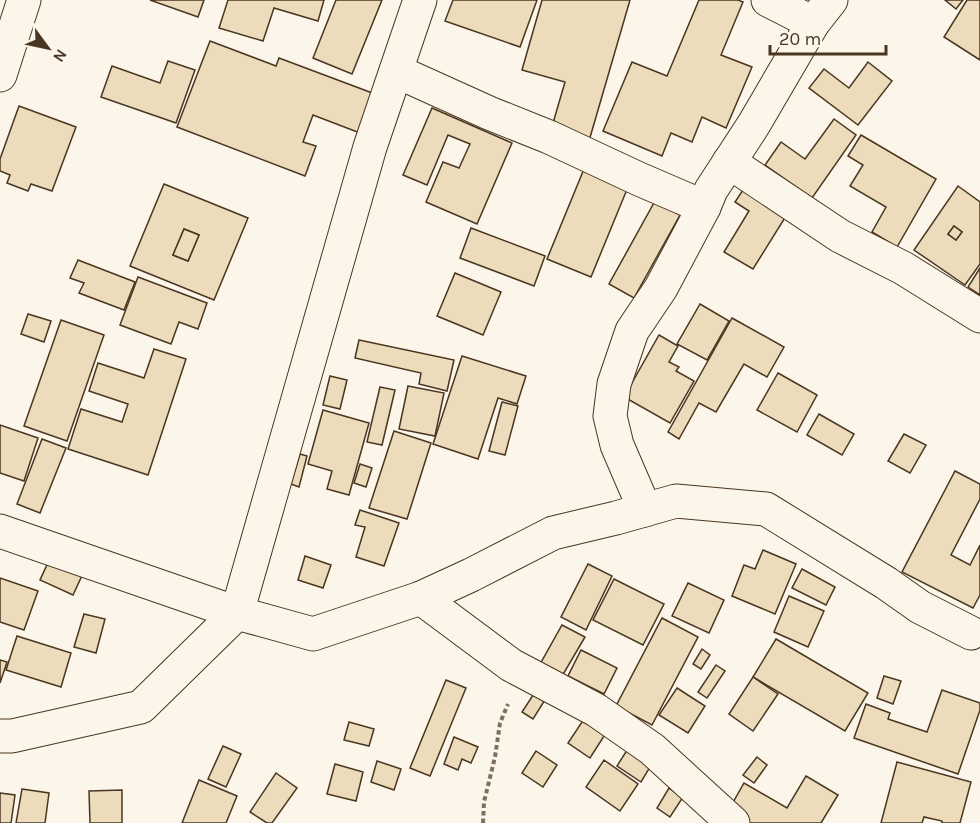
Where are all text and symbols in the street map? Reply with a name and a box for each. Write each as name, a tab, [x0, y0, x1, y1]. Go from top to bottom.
north arrow	[18, 18, 78, 78]
scale bar	[770, 18, 886, 56]
text: 20 m	[779, 28, 821, 50]
text: N	[49, 46, 71, 66]

